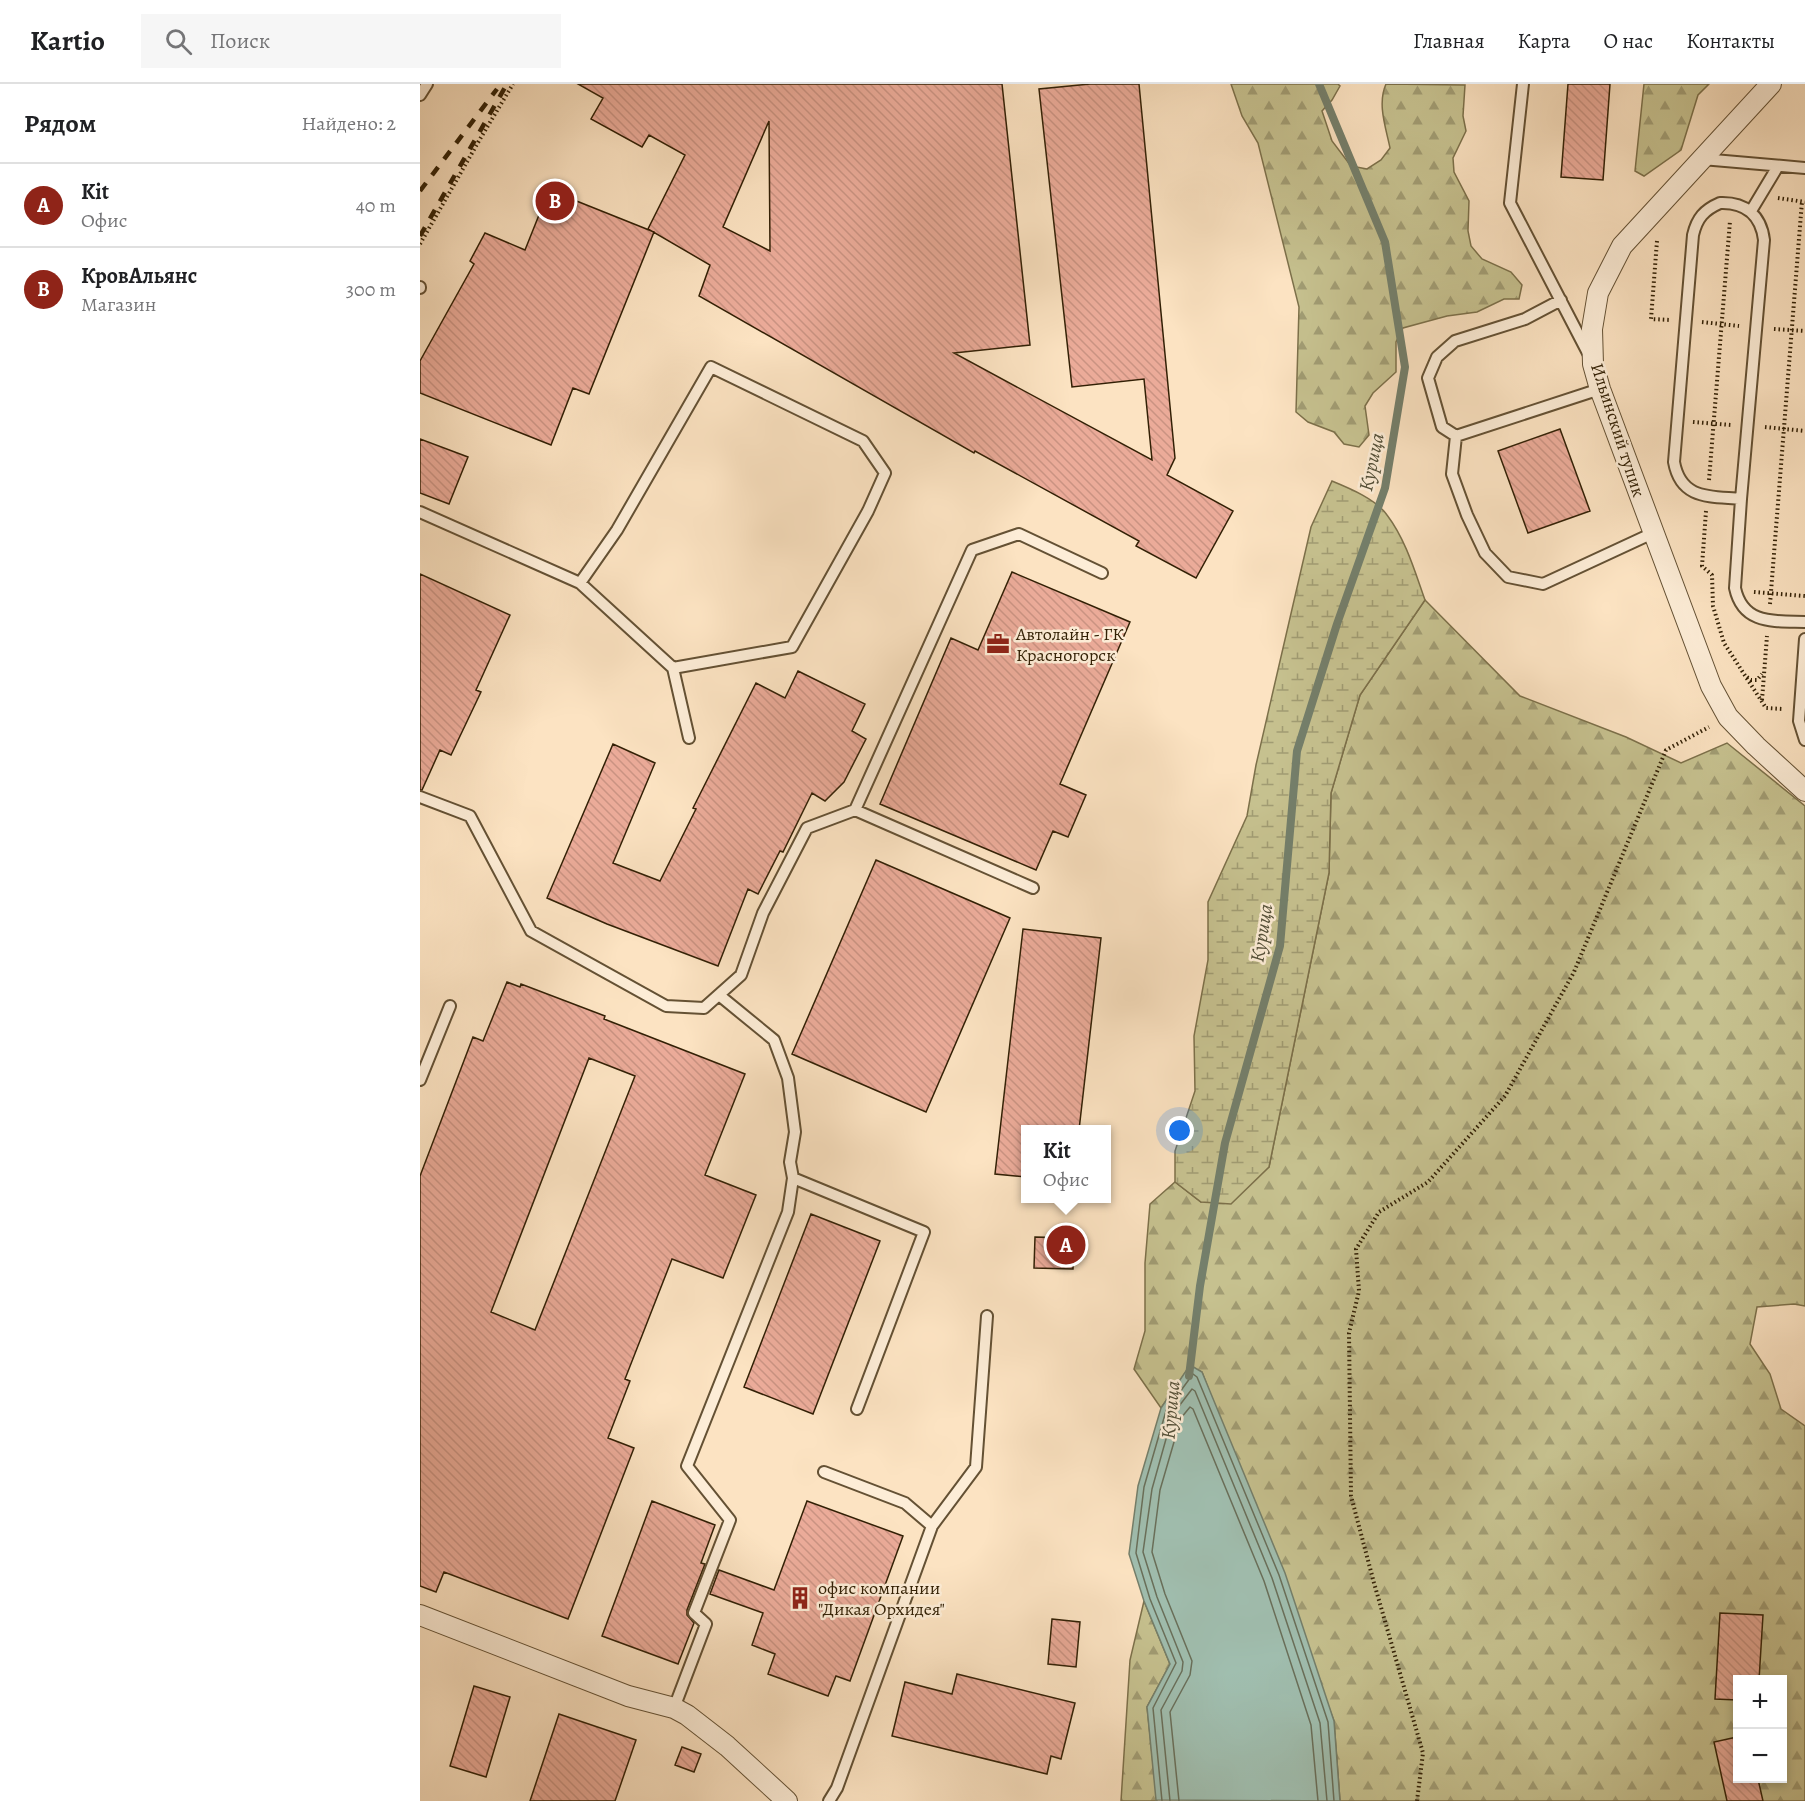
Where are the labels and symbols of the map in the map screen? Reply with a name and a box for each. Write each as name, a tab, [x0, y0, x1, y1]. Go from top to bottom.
pin: B	[536, 178, 574, 224]
street label: Ильинский тупик	[1585, 360, 1651, 500]
water label: Курица	[1352, 431, 1391, 494]
place label: Автолайн - ГК Красногорск	[1015, 622, 1124, 667]
office icon: Автолайн - ГК Красногорск	[985, 631, 1011, 657]
water label: Курица	[1244, 902, 1279, 964]
your location	[1165, 1116, 1194, 1145]
pin: A	[1046, 1222, 1086, 1268]
water label: Курица	[1154, 1380, 1187, 1440]
place label: офис компании "Дикая Орхидея"	[818, 1576, 945, 1621]
building icon: офис компании "Дикая Орхидея"	[787, 1585, 813, 1611]

